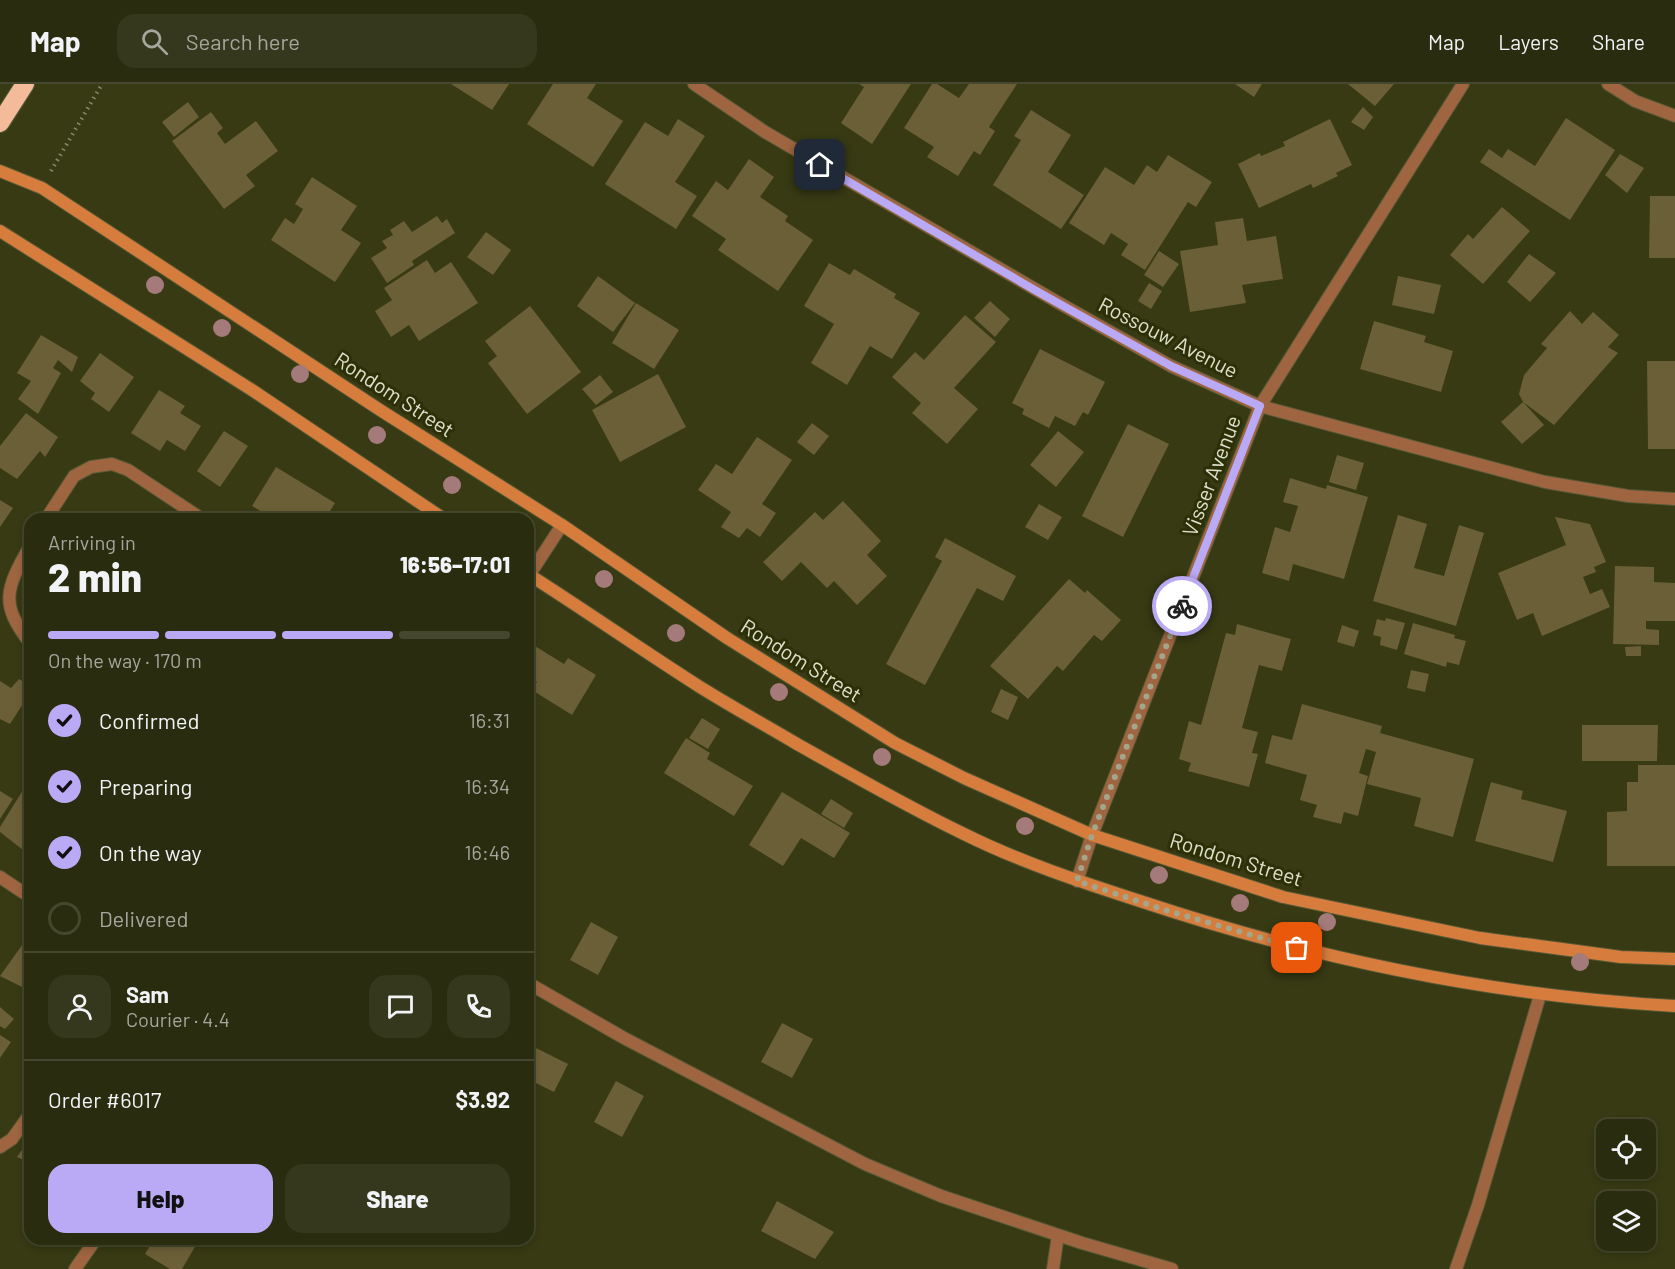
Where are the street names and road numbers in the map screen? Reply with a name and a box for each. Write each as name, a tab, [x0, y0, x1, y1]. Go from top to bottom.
street label: Rossouw Avenue	[1095, 291, 1242, 383]
street label: Rondom Street	[330, 346, 459, 442]
street label: Visser Avenue	[1176, 412, 1245, 539]
street label: Rondom Street	[737, 613, 867, 707]
street label: Rondom Street	[1167, 827, 1306, 891]

